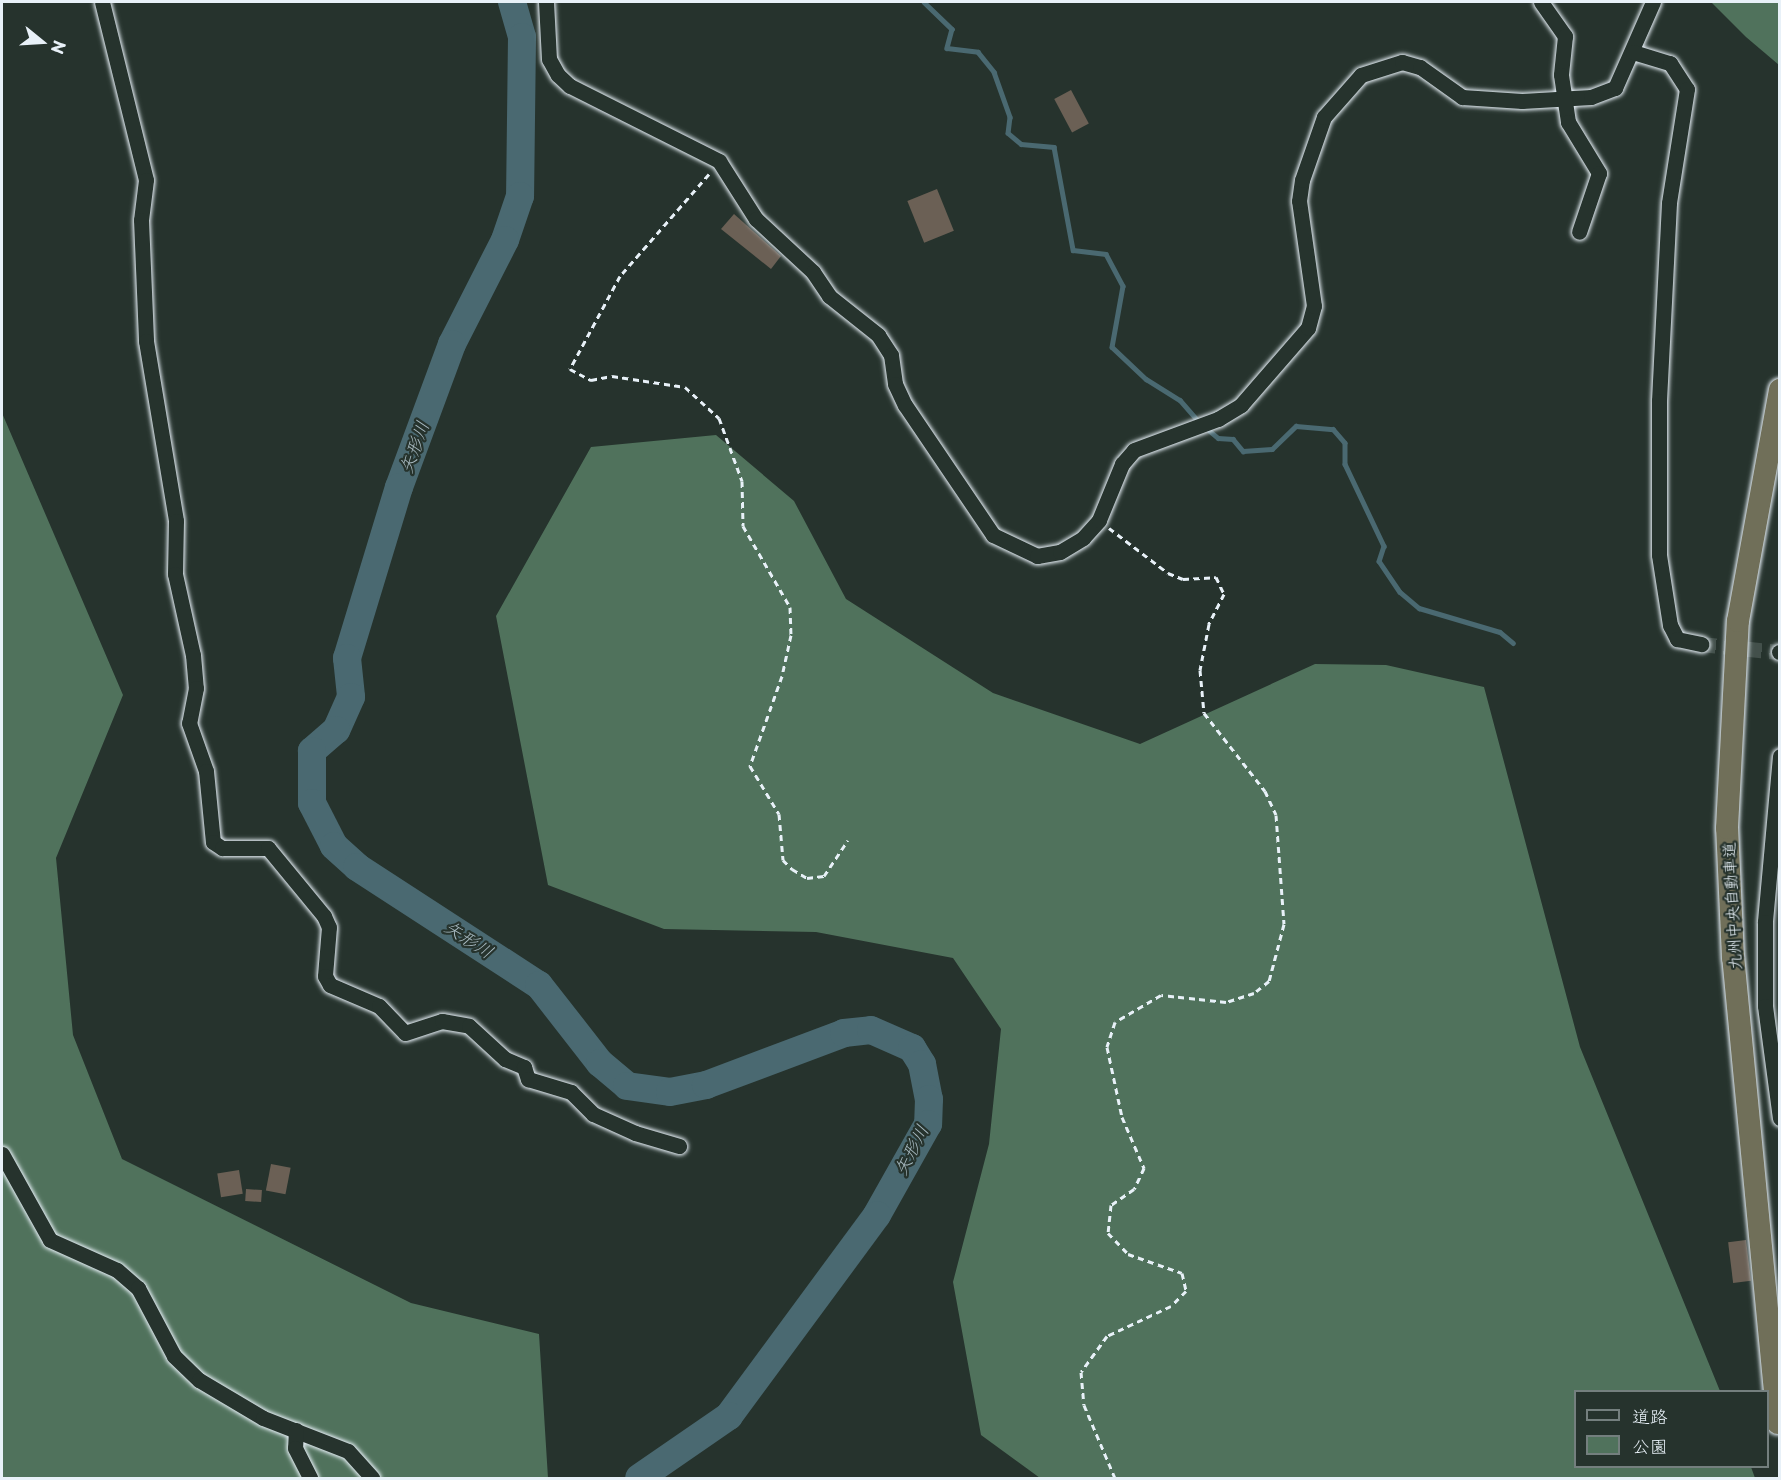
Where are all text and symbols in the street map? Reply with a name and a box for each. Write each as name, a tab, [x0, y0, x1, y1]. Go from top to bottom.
north arrow	[12, 12, 72, 72]
text: N	[46, 38, 72, 57]
water label: 矢形川	[395, 418, 433, 476]
street label: 九州中央自動車道	[1718, 842, 1744, 970]
water label: 矢形川	[440, 915, 498, 963]
water label: 矢形川	[889, 1121, 933, 1179]
legend	[1574, 1390, 1769, 1468]
text: 道路	[1632, 1402, 1668, 1429]
text: 公園	[1632, 1432, 1668, 1459]

